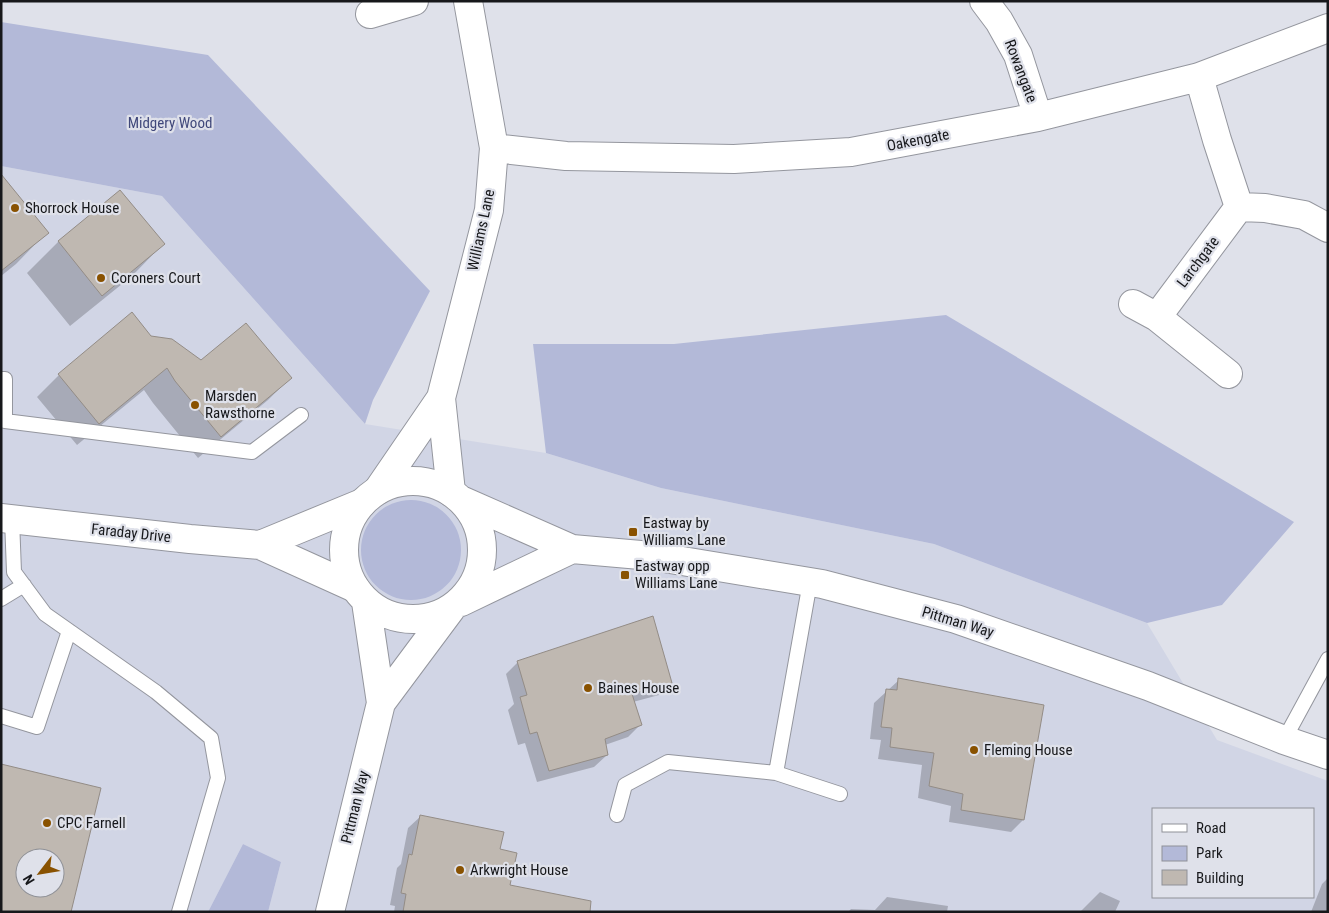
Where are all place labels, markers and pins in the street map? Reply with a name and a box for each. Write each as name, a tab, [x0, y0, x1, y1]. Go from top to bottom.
place label: Shorrock House	[25, 199, 119, 217]
marker: Shorrock House	[9, 202, 21, 214]
place label: Coroners Court	[111, 269, 201, 287]
marker: Coroners Court	[95, 272, 107, 284]
place label: Marsden Rawsthorne	[205, 387, 275, 422]
marker: Marsden Rawsthorne	[189, 399, 201, 411]
place label: Eastway by Williams Lane	[643, 514, 726, 549]
marker: Eastway by Williams Lane	[627, 526, 639, 538]
place label: Eastway opp Williams Lane	[635, 557, 718, 592]
marker: Eastway opp Williams Lane	[619, 569, 631, 581]
place label: Baines House	[598, 679, 679, 697]
marker: Baines House	[582, 682, 594, 694]
place label: Fleming House	[984, 741, 1072, 759]
marker: Fleming House	[968, 744, 980, 756]
place label: CPC Farnell	[57, 814, 126, 832]
marker: CPC Farnell	[41, 817, 53, 829]
place label: Arkwright House	[470, 861, 568, 879]
marker: Arkwright House	[454, 864, 466, 876]

